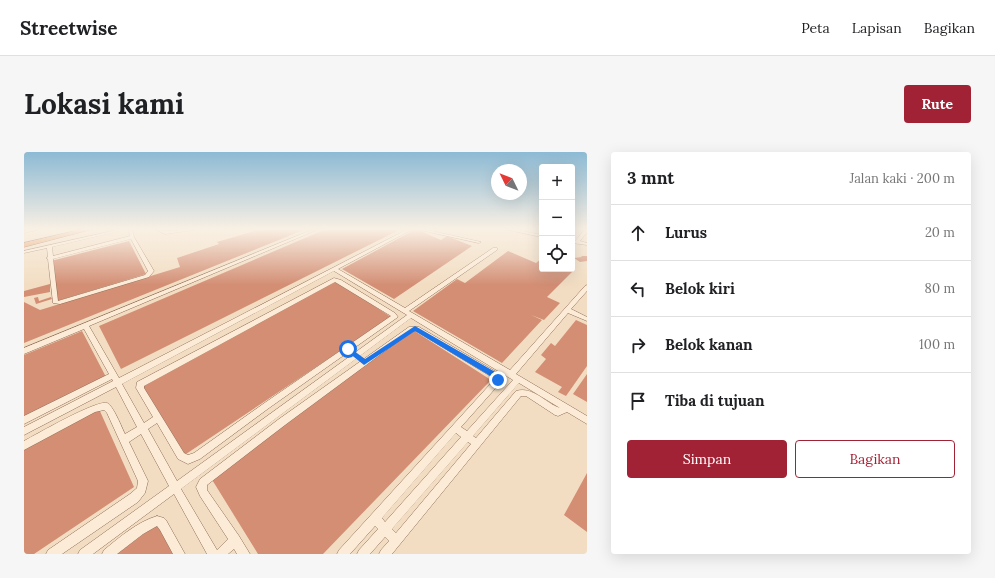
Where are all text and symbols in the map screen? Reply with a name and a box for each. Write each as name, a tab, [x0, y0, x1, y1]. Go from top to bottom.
text: Streetwise	[20, 16, 117, 40]
text: Peta	[801, 19, 830, 37]
text: Lapisan	[852, 19, 902, 37]
text: Bagikan	[924, 19, 975, 37]
button: Rute	[904, 85, 971, 123]
text: Lokasi kami	[24, 86, 184, 122]
north arrow	[491, 164, 527, 200]
map controls	[539, 164, 575, 272]
button: +	[539, 164, 575, 200]
text: 3 mnt	[627, 167, 674, 189]
text: Jalan kaki · 200 m	[850, 170, 955, 187]
button: −	[539, 200, 575, 236]
icon: ahead	[627, 222, 649, 244]
text: Lurus	[665, 223, 707, 242]
text: 20 m	[925, 224, 955, 241]
button: locate	[539, 236, 575, 272]
icon: left	[627, 278, 649, 300]
text: Belok kiri	[665, 279, 735, 298]
text: 80 m	[925, 280, 955, 297]
icon: right	[627, 334, 649, 356]
text: Belok kanan	[665, 335, 753, 354]
text: 100 m	[919, 336, 955, 353]
route start	[339, 340, 357, 358]
route end	[489, 371, 507, 389]
icon: arrive	[627, 390, 649, 412]
text: Tiba di tujuan	[665, 391, 764, 410]
button: Simpan	[627, 440, 787, 478]
button: Bagikan	[795, 440, 955, 478]

